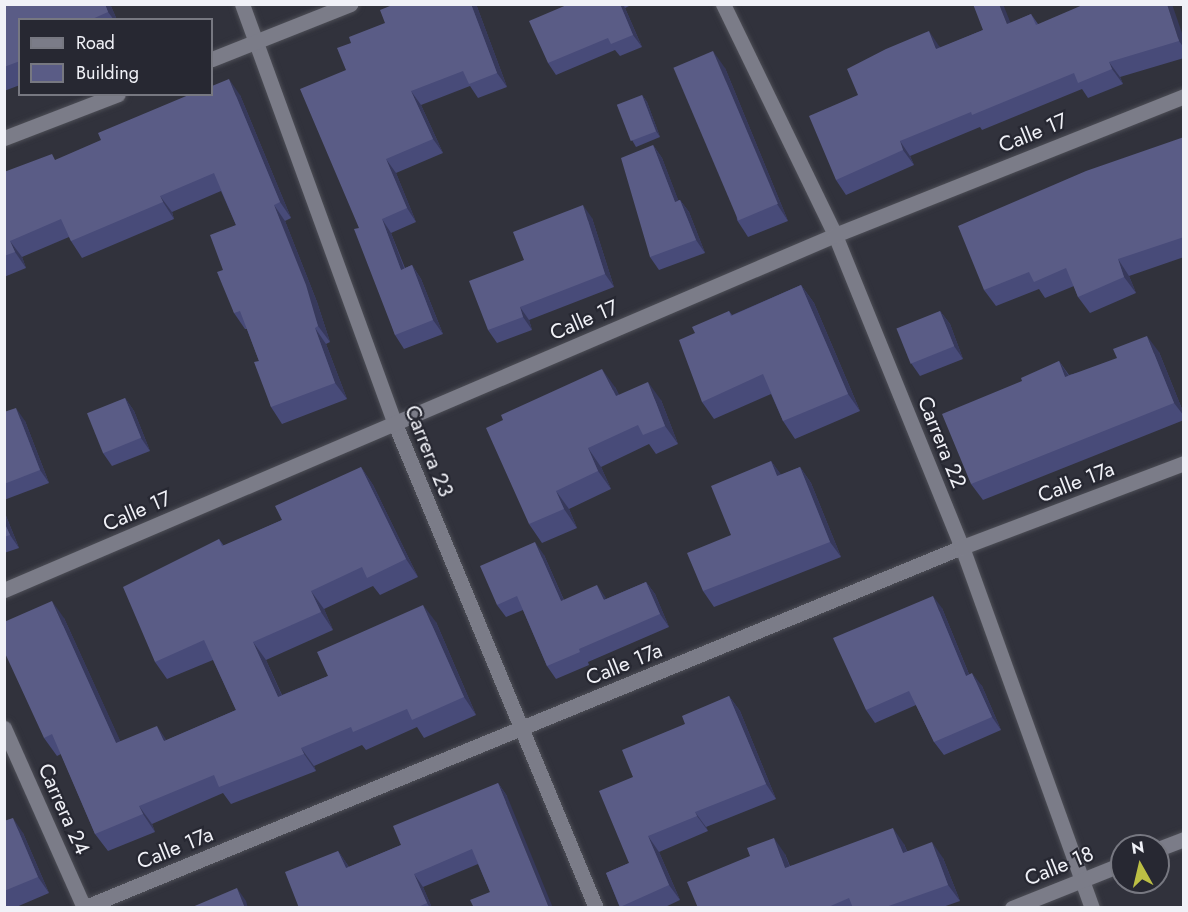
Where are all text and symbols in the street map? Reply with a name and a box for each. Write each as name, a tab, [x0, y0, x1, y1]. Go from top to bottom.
legend	[18, 18, 213, 96]
text: Road	[76, 30, 115, 56]
text: Building	[76, 60, 139, 86]
street label: Calle 17	[995, 108, 1071, 158]
street label: Calle 17	[546, 294, 622, 346]
street label: Carrera 22	[912, 392, 972, 492]
street label: Carrera 23	[399, 402, 459, 500]
street label: Calle 17a	[1034, 456, 1118, 508]
street label: Calle 17	[99, 485, 175, 537]
street label: Calle 17a	[582, 637, 666, 691]
street label: Carrera 24	[33, 759, 95, 859]
street label: Calle 17a	[133, 821, 217, 875]
north arrow	[1110, 834, 1170, 894]
text: N	[1130, 835, 1146, 860]
street label: Calle 18	[1021, 841, 1097, 891]

